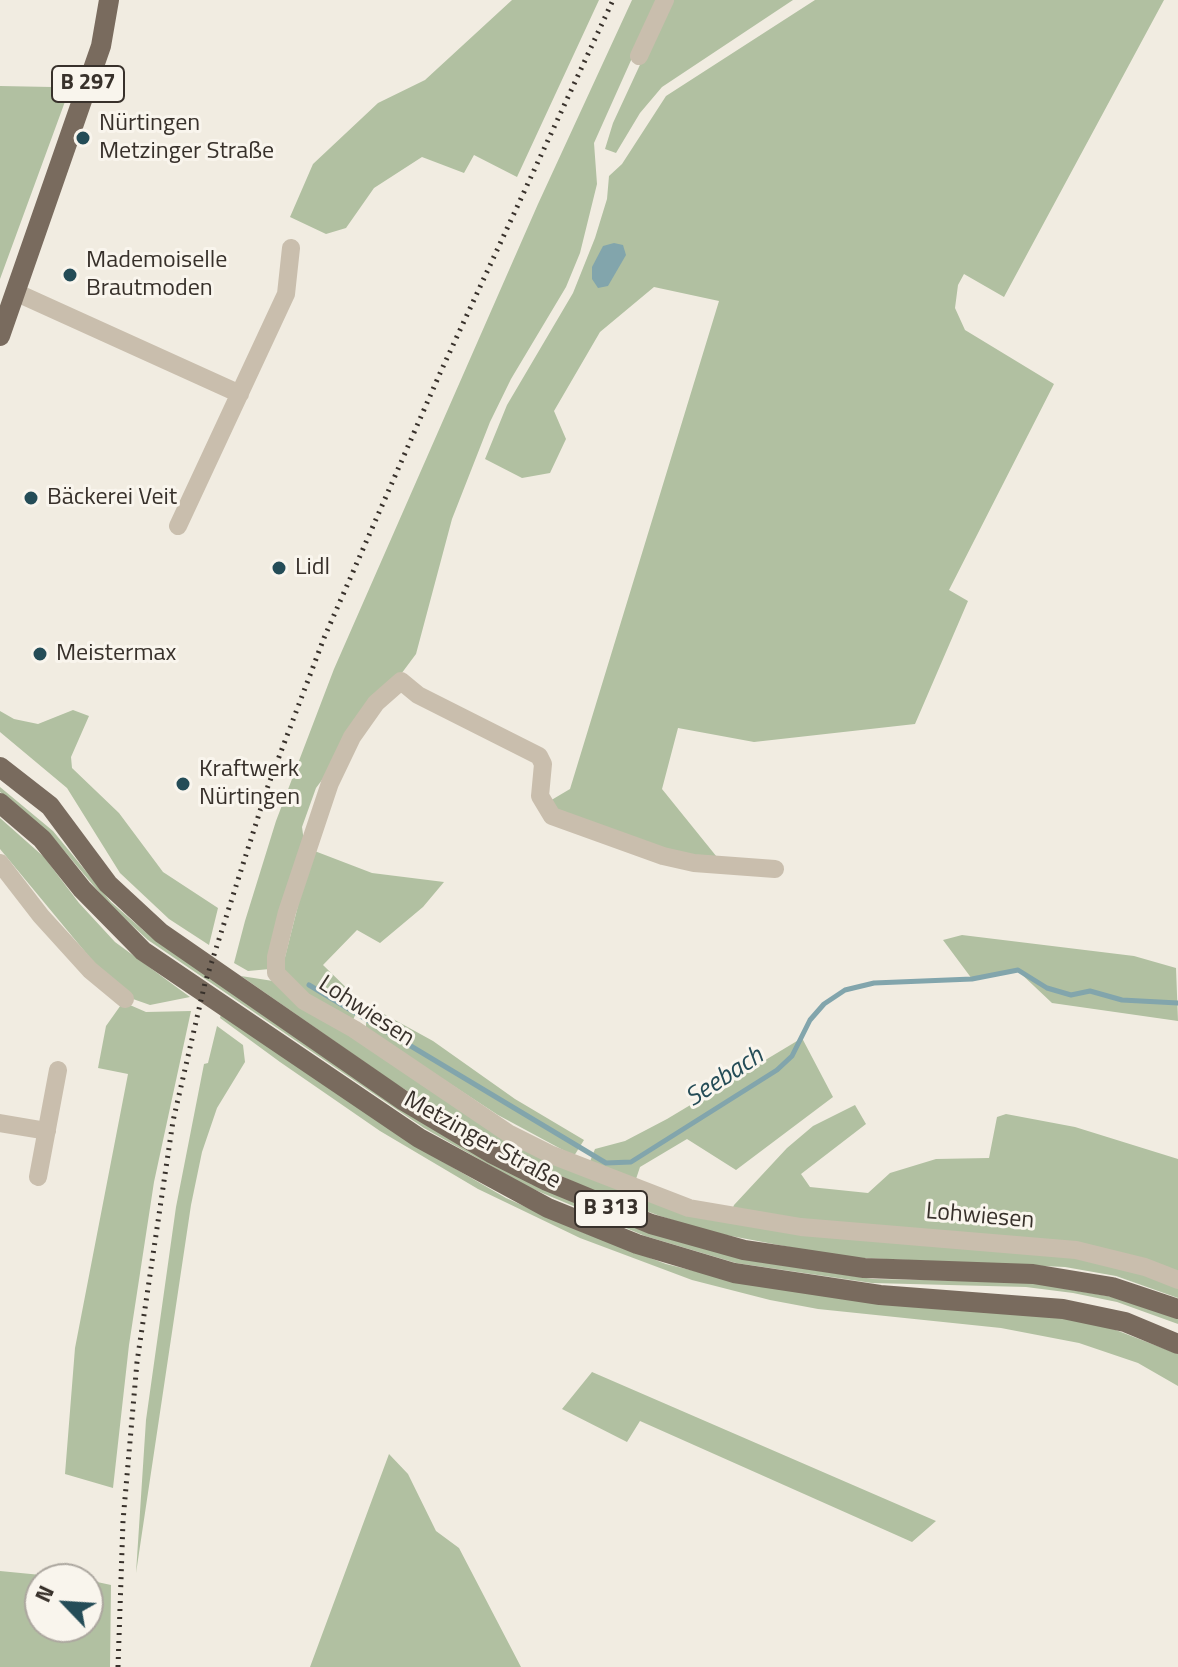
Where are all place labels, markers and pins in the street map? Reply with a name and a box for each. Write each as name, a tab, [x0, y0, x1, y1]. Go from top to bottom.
place label: Nürtingen Metzinger Straße	[99, 110, 274, 166]
marker: Nürtingen Metzinger Straße	[74, 129, 92, 147]
place label: Mademoiselle Brautmoden	[86, 247, 227, 303]
marker: Mademoiselle Brautmoden	[61, 266, 79, 284]
place label: Bäckerei Veit	[47, 484, 177, 512]
marker: Bäckerei Veit	[22, 489, 40, 507]
place label: Lidl	[295, 554, 330, 582]
marker: Lidl	[270, 559, 288, 577]
place label: Meistermax	[56, 640, 176, 668]
marker: Meistermax	[31, 645, 49, 663]
place label: Kraftwerk Nürtingen	[199, 756, 300, 812]
marker: Kraftwerk Nürtingen	[174, 775, 192, 793]

